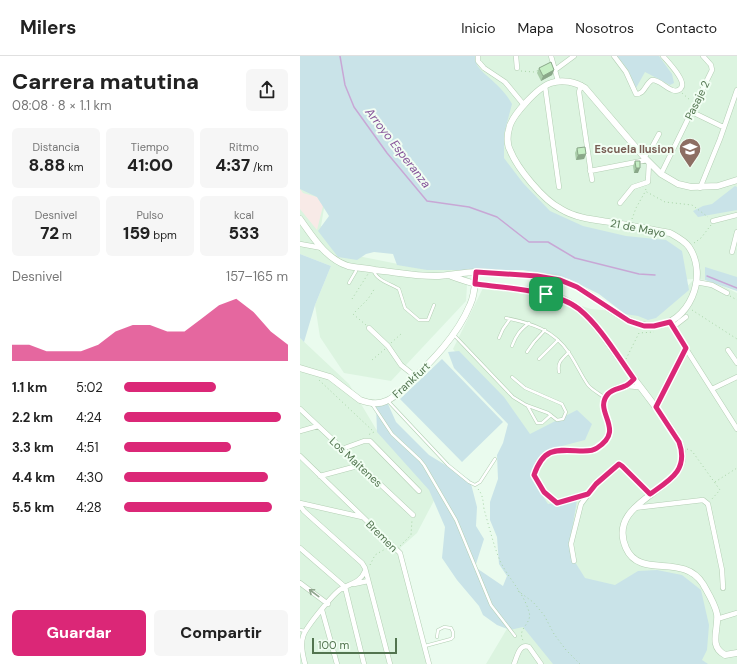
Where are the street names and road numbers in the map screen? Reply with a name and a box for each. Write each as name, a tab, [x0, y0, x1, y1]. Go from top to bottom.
street label: Pasaje 2	[682, 78, 712, 122]
street label: 21 de Mayo	[609, 216, 667, 240]
street label: Frankfurt	[389, 359, 433, 401]
street label: Los Maitenes	[327, 434, 385, 490]
street label: Bremen	[363, 517, 401, 555]

